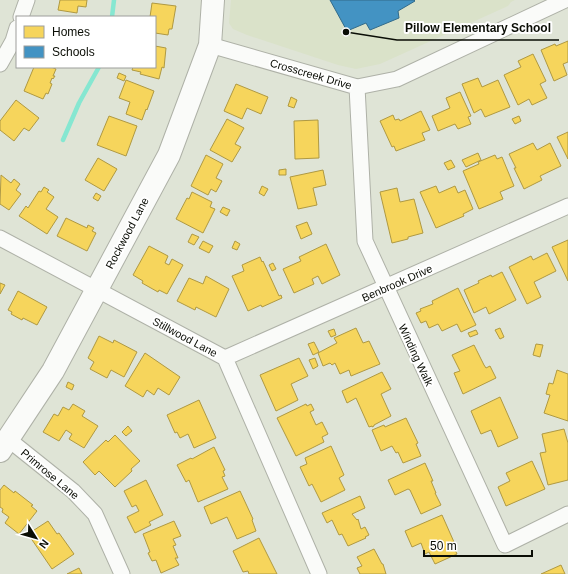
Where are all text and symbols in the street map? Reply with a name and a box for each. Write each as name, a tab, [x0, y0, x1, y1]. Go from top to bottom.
legend	[16, 16, 156, 68]
callout: Pillow Elementary School	[397, 16, 559, 40]
text: Pillow Elementary School	[405, 21, 551, 35]
text: Homes	[52, 25, 90, 39]
text: Schools	[52, 45, 95, 59]
street label: Crosscreek Drive	[269, 57, 353, 91]
street label: Rockwood Lane	[103, 195, 151, 271]
street label: Benbrook Drive	[360, 262, 434, 304]
street label: Stillwood Lane	[151, 315, 219, 359]
street label: Winding Walk	[396, 322, 436, 388]
street label: Primrose Lane	[19, 446, 81, 502]
north arrow	[16, 518, 56, 558]
scale bar	[424, 532, 532, 558]
text: N	[37, 537, 51, 551]
text: 50 m	[430, 539, 457, 553]

